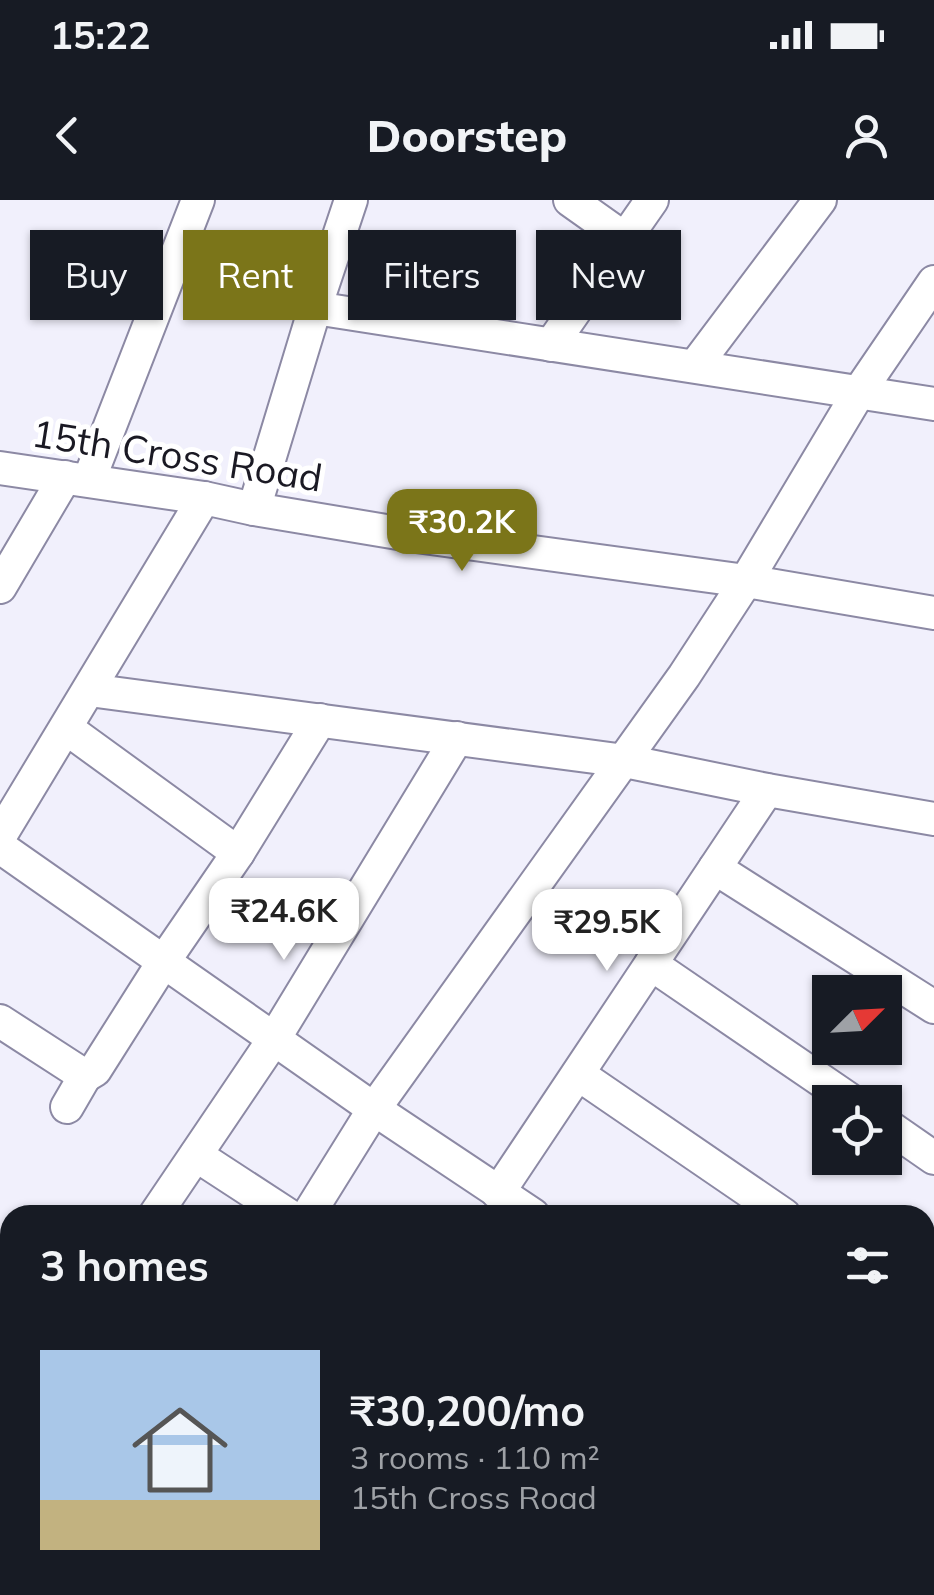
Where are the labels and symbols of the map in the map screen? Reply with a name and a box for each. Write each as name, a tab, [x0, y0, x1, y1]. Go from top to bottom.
street label: 15th Cross Road	[29, 408, 326, 502]
pin: ₹30.2K	[381, 489, 543, 574]
pin: ₹24.6K	[203, 878, 365, 963]
pin: ₹29.5K	[526, 889, 688, 974]
north arrow	[812, 975, 902, 1065]

